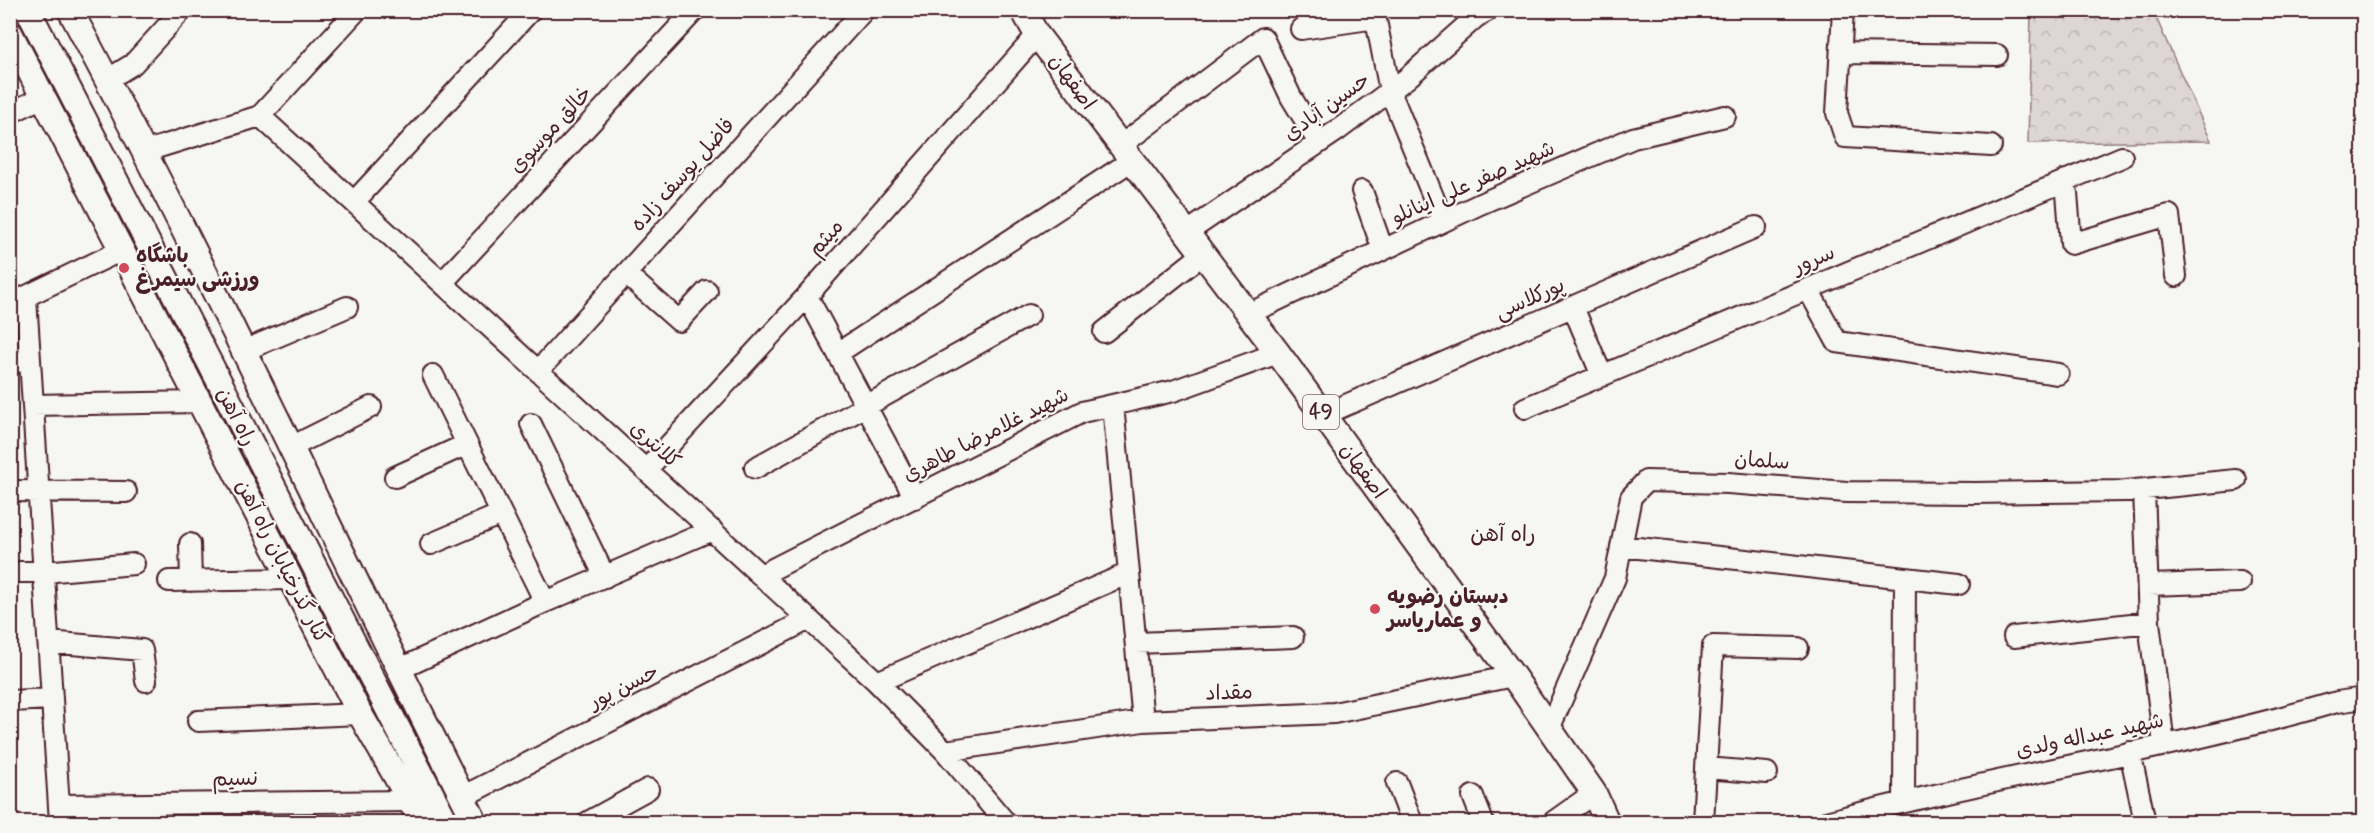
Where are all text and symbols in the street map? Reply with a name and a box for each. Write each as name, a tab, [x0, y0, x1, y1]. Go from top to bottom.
street label: اصفهان	[1042, 48, 1102, 116]
street label: حسین آبادی	[1278, 66, 1376, 148]
street label: خالق موسوی	[503, 80, 599, 180]
street label: فاضل یوسف زاده	[624, 112, 742, 238]
street label: شهید صفر علی اینانلو	[1386, 134, 1559, 232]
street label: میثم	[802, 213, 851, 263]
street label: سرور	[1787, 239, 1839, 282]
place label: باشگاه ورزشی سیمرغ	[136, 242, 259, 294]
marker: باشگاه ورزشی سیمرغ	[117, 261, 131, 275]
street label: پورکلاسی	[1491, 271, 1569, 327]
street label: شهید غلامرضا طاهری	[898, 381, 1074, 489]
street label: راه آهن	[209, 383, 263, 451]
road number: 49	[1303, 395, 1339, 429]
street label: کلانتری	[624, 415, 686, 475]
street label: اصفهان	[1333, 437, 1393, 505]
street label: سلمان	[1733, 445, 1791, 477]
street label: کنار گذرخیابان راه آهن	[228, 475, 336, 649]
district label: راه آهن	[1470, 521, 1536, 549]
place label: دبستان رضویه و عماریاسر	[1385, 583, 1508, 635]
marker: دبستان رضویه و عماریاسر	[1368, 602, 1382, 616]
street label: حسن پور	[583, 658, 664, 717]
street label: مقداد	[1205, 678, 1253, 708]
street label: شهید عبداله ولدی	[2013, 707, 2167, 765]
street label: نسیم	[212, 765, 258, 794]

